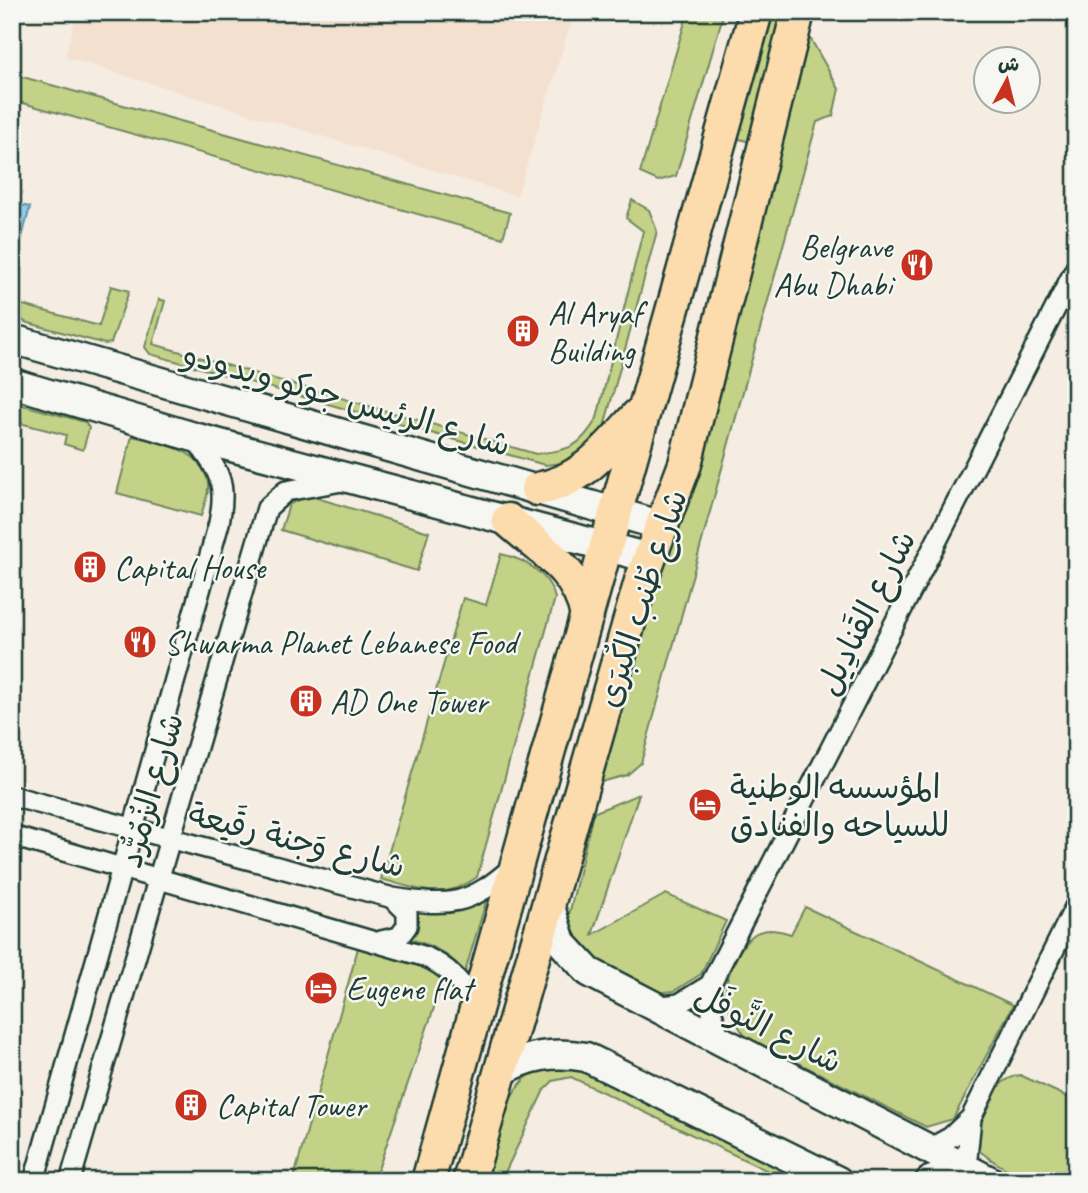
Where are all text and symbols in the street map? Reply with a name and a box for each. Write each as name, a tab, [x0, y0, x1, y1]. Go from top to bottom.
north arrow	[972, 46, 1042, 116]
text: ش	[997, 51, 1021, 77]
place label: Belgrave Abu Dhabi	[773, 226, 896, 306]
restaurant icon: Belgrave Abu Dhabi	[898, 246, 936, 284]
place label: Al Aryaf Building	[548, 292, 648, 372]
building icon: Al Aryaf Building	[504, 312, 542, 350]
street label: شارع الرئيس جوكو ويدودو	[176, 332, 515, 468]
street label: شارع طُنب الكُبرَى	[586, 484, 699, 713]
street label: شارع القَنادِيل	[806, 523, 927, 703]
place label: Capital House	[114, 547, 267, 589]
building icon: Capital House	[71, 548, 109, 586]
place label: Shwarma Planet Lebanese Food	[164, 622, 521, 664]
restaurant icon: Shwarma Planet Lebanese Food	[121, 623, 159, 661]
place label: AD One Tower	[330, 681, 490, 723]
building icon: AD One Tower	[287, 682, 325, 720]
street label: شارع الزُمُرُّد	[109, 708, 195, 873]
place label: المؤسسه الوطنية للسياحه والفنادق	[730, 766, 950, 846]
hotel icon: المؤسسه الوطنية للسياحه والفنادق	[686, 786, 724, 824]
street label: شارع وَجنة رقَيعة	[184, 793, 410, 889]
place label: Eugene flat	[346, 968, 476, 1010]
hotel icon: Eugene flat	[302, 969, 340, 1007]
street label: شارع النَّوفَل	[687, 972, 850, 1085]
place label: Capital Tower	[216, 1085, 368, 1127]
building icon: Capital Tower	[172, 1086, 210, 1124]

